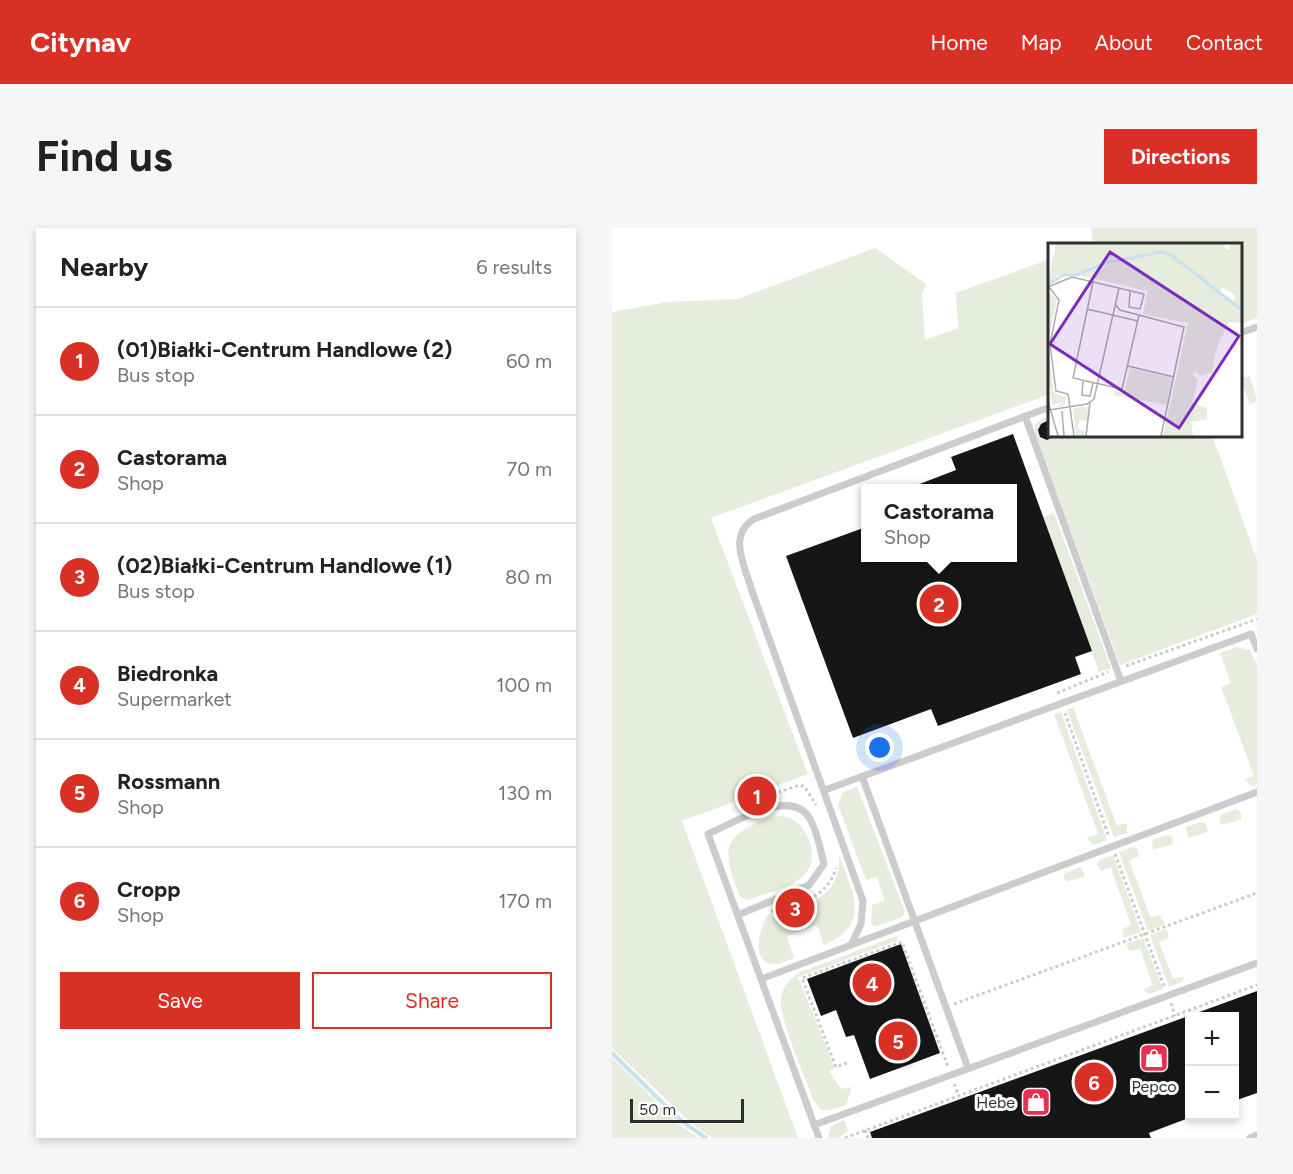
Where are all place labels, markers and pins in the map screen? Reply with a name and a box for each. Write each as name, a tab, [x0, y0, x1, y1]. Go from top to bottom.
pin: 2	[920, 582, 958, 626]
pin: 1	[738, 774, 776, 818]
pin: 3	[776, 886, 814, 930]
pin: 4	[852, 960, 892, 1005]
pin: 5	[878, 1018, 918, 1064]
shop icon: Pepco	[1138, 1042, 1170, 1074]
pin: 6	[1074, 1060, 1114, 1104]
place label: Pepco	[1131, 1077, 1177, 1096]
shop icon: Hebe	[1020, 1086, 1052, 1118]
place label: Hebe	[976, 1093, 1015, 1112]

